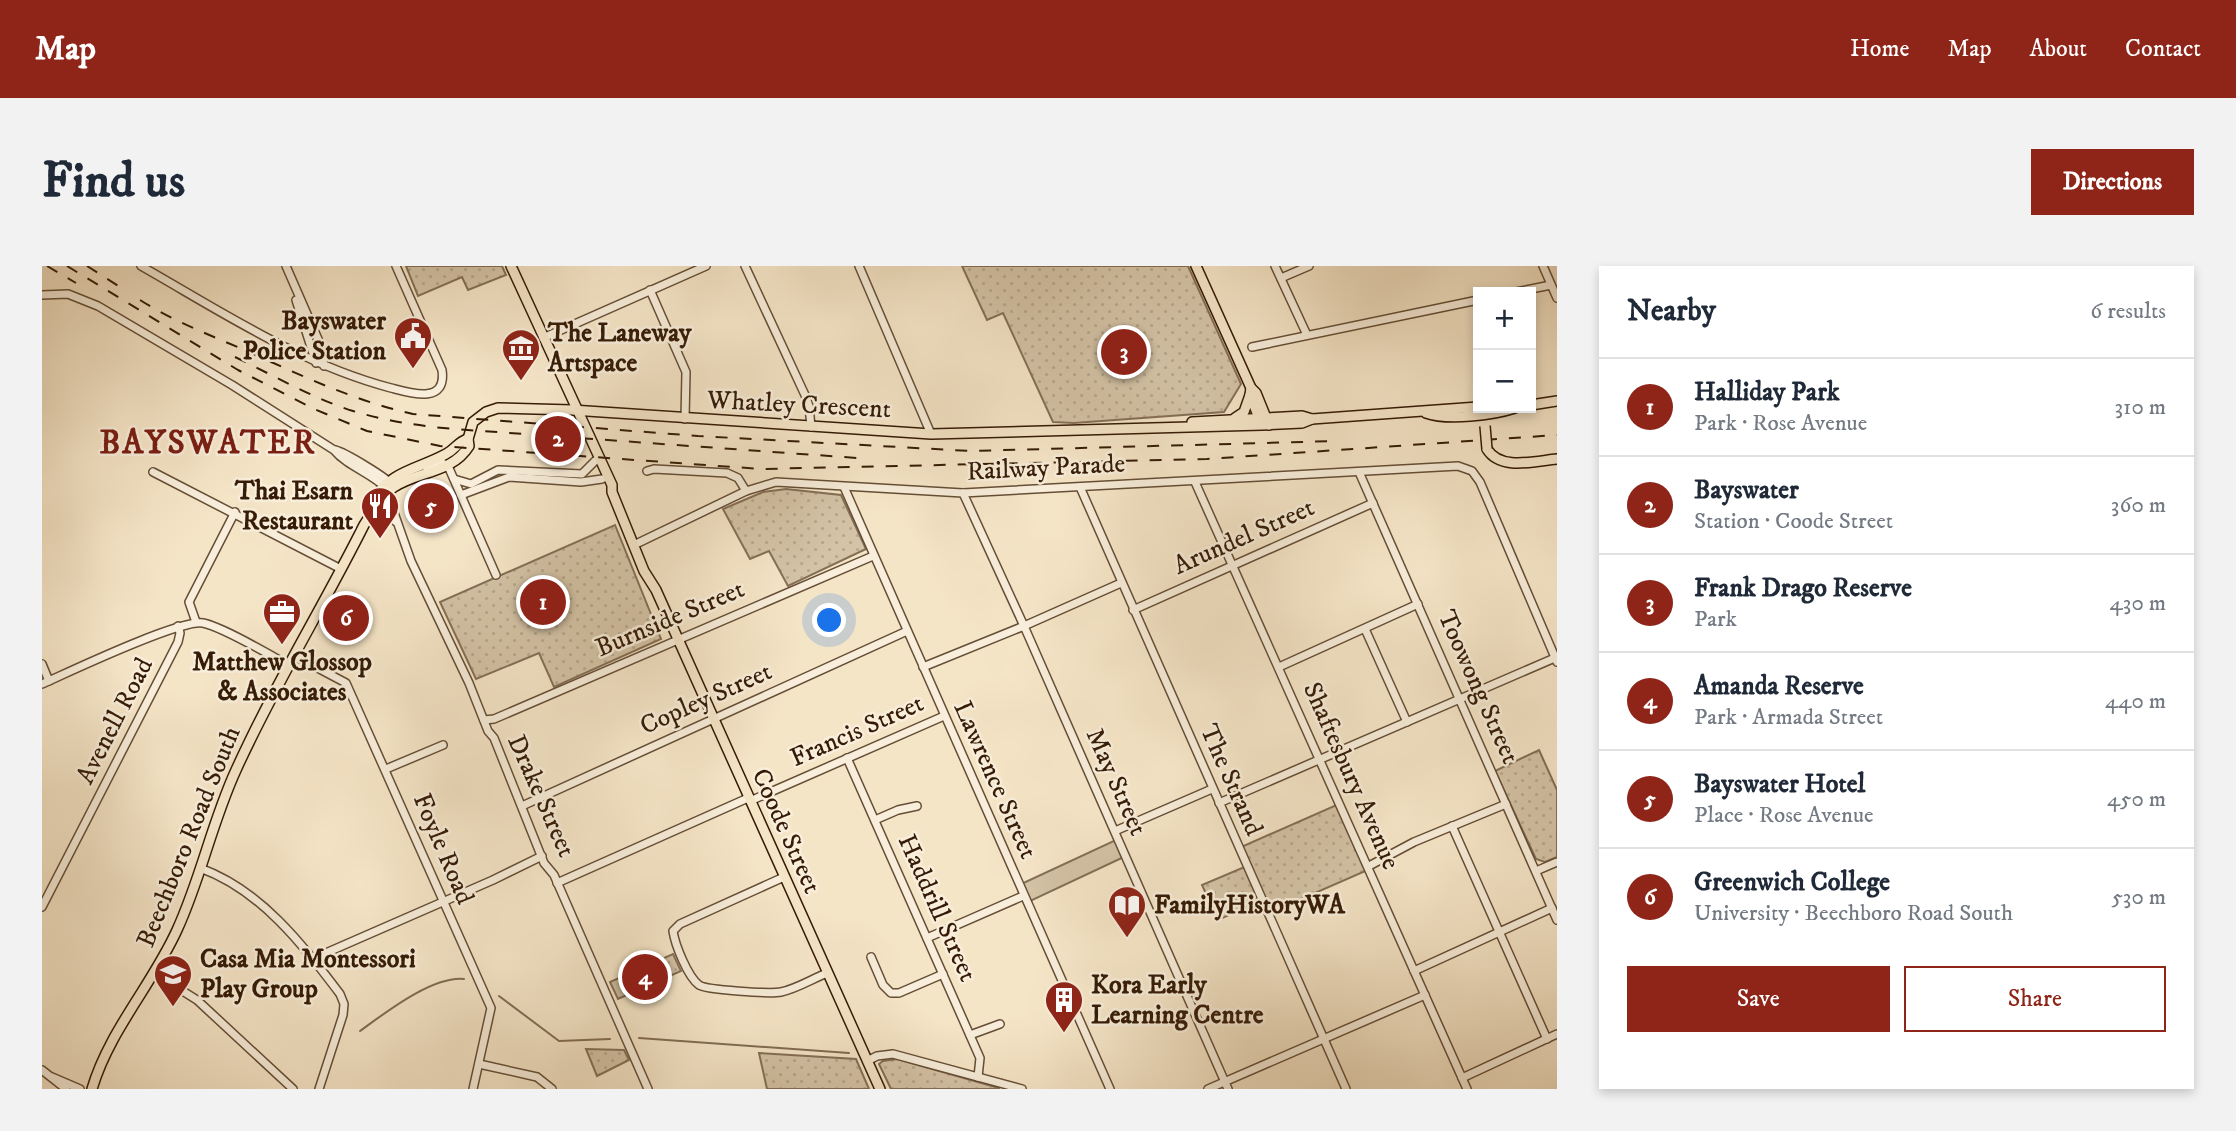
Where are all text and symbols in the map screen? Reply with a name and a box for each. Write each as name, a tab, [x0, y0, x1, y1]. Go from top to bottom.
text: Map	[35, 29, 96, 70]
text: Home	[1850, 34, 1909, 64]
text: Map	[1947, 34, 1992, 64]
text: About	[2030, 34, 2087, 64]
text: Contact	[2125, 34, 2201, 64]
button: Directions	[2031, 149, 2194, 215]
text: Find us	[42, 151, 185, 213]
map controls	[1473, 287, 1536, 413]
button: +	[1473, 287, 1536, 350]
text: Nearby	[1627, 293, 1716, 330]
text: 6 results	[2090, 297, 2166, 326]
place label: Bayswater Police Station	[243, 305, 386, 368]
public building icon: Bayswater Police Station	[392, 315, 434, 370]
place label: The Laneway Artspace	[547, 317, 692, 380]
pin: 3	[1101, 326, 1147, 378]
museum icon: The Laneway Artspace	[500, 327, 542, 382]
button: −	[1473, 350, 1536, 413]
text: Halliday Park	[1694, 376, 1840, 409]
street label: Whatley Crescent	[705, 384, 892, 426]
text: 1	[1646, 393, 1654, 422]
text: 310 m	[2114, 393, 2166, 422]
text: Park · Rose Avenue	[1694, 409, 1867, 438]
pin: 2	[535, 413, 581, 465]
district label: BAYSWATER	[99, 423, 317, 464]
street label: Railway Parade	[966, 447, 1126, 489]
text: Bayswater	[1694, 474, 1799, 507]
place label: Thai Esarn Restaurant	[234, 475, 354, 538]
pin: 5	[408, 480, 454, 532]
restaurant icon: Thai Esarn Restaurant	[359, 485, 401, 540]
street label: Arundel Street	[1168, 491, 1320, 583]
text: 2	[1644, 491, 1656, 520]
text: 360 m	[2111, 491, 2166, 520]
text: Station · Coode Street	[1694, 507, 1893, 536]
text: Frank Drago Reserve	[1694, 572, 1912, 605]
street label: Burnside Street	[591, 573, 749, 665]
pin: 1	[520, 576, 566, 628]
text: 3	[1646, 589, 1654, 618]
text: 430 m	[2110, 589, 2166, 618]
office icon: Matthew Glossop & Associates	[261, 591, 303, 646]
pin: 6	[323, 592, 369, 644]
your location	[812, 603, 846, 637]
street label: Toowong Street	[1429, 605, 1527, 769]
text: Park	[1694, 605, 1737, 634]
place label: Matthew Glossop & Associates	[192, 646, 372, 709]
street label: Avenell Road	[69, 652, 161, 790]
street label: Copley Street	[635, 655, 777, 743]
text: Amanda Reserve	[1694, 670, 1864, 703]
street label: Shaftesbury Avenue	[1295, 677, 1407, 875]
street label: Francis Street	[785, 687, 929, 775]
text: 4	[1643, 687, 1657, 716]
text: 440 m	[2105, 687, 2166, 716]
street label: Lawrence Street	[946, 696, 1044, 864]
text: Park · Armada Street	[1694, 703, 1883, 732]
street label: The Strand	[1192, 719, 1270, 841]
street label: Beechboro Road South	[130, 721, 249, 952]
street label: May Street	[1078, 723, 1154, 841]
street label: Drake Street	[499, 730, 583, 862]
street label: Coode Street	[744, 763, 828, 899]
text: Bayswater Hotel	[1694, 768, 1865, 801]
text: 5	[1644, 785, 1656, 814]
text: 450 m	[2107, 785, 2166, 814]
street label: Foyle Road	[405, 788, 481, 910]
text: Place · Rose Avenue	[1694, 801, 1874, 830]
street label: Haddrill Street	[890, 829, 984, 987]
text: Greenwich College	[1694, 866, 1890, 899]
text: 6	[1644, 883, 1656, 912]
text: 530 m	[2111, 883, 2166, 912]
library icon: FamilyHistoryWA	[1106, 884, 1148, 939]
place label: FamilyHistoryWA	[1154, 889, 1346, 922]
text: University · Beechboro Road South	[1694, 899, 2013, 928]
place label: Casa Mia Montessori Play Group	[200, 943, 416, 1006]
pin: 4	[622, 951, 668, 1003]
school or university icon: Casa Mia Montessori Play Group	[152, 953, 194, 1008]
button: Save	[1627, 966, 1890, 1032]
button: Share	[1904, 966, 2166, 1032]
place label: Kora Early Learning Centre	[1091, 969, 1264, 1032]
building icon: Kora Early Learning Centre	[1043, 979, 1085, 1034]

